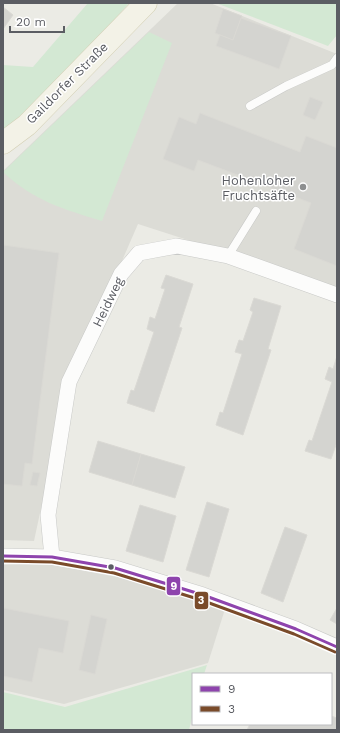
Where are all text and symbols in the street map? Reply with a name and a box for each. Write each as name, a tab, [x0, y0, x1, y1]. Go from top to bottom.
scale bar	[10, 8, 64, 34]
text: 20 m	[16, 15, 46, 29]
street label: Gaildorfer Straße	[23, 39, 111, 127]
place label: Hohenloher Fruchtsäfte	[222, 173, 295, 203]
marker: Hohenloher Fruchtsäfte	[298, 182, 308, 192]
street label: Heidweg	[90, 275, 127, 329]
unlabelled marker	[106, 562, 116, 572]
line badge: 9	[166, 576, 181, 596]
text: 9	[171, 580, 178, 593]
line badge: 3	[194, 591, 209, 610]
text: 3	[198, 594, 205, 607]
legend	[192, 673, 332, 725]
text: 9	[228, 682, 235, 696]
text: 3	[228, 702, 235, 716]

